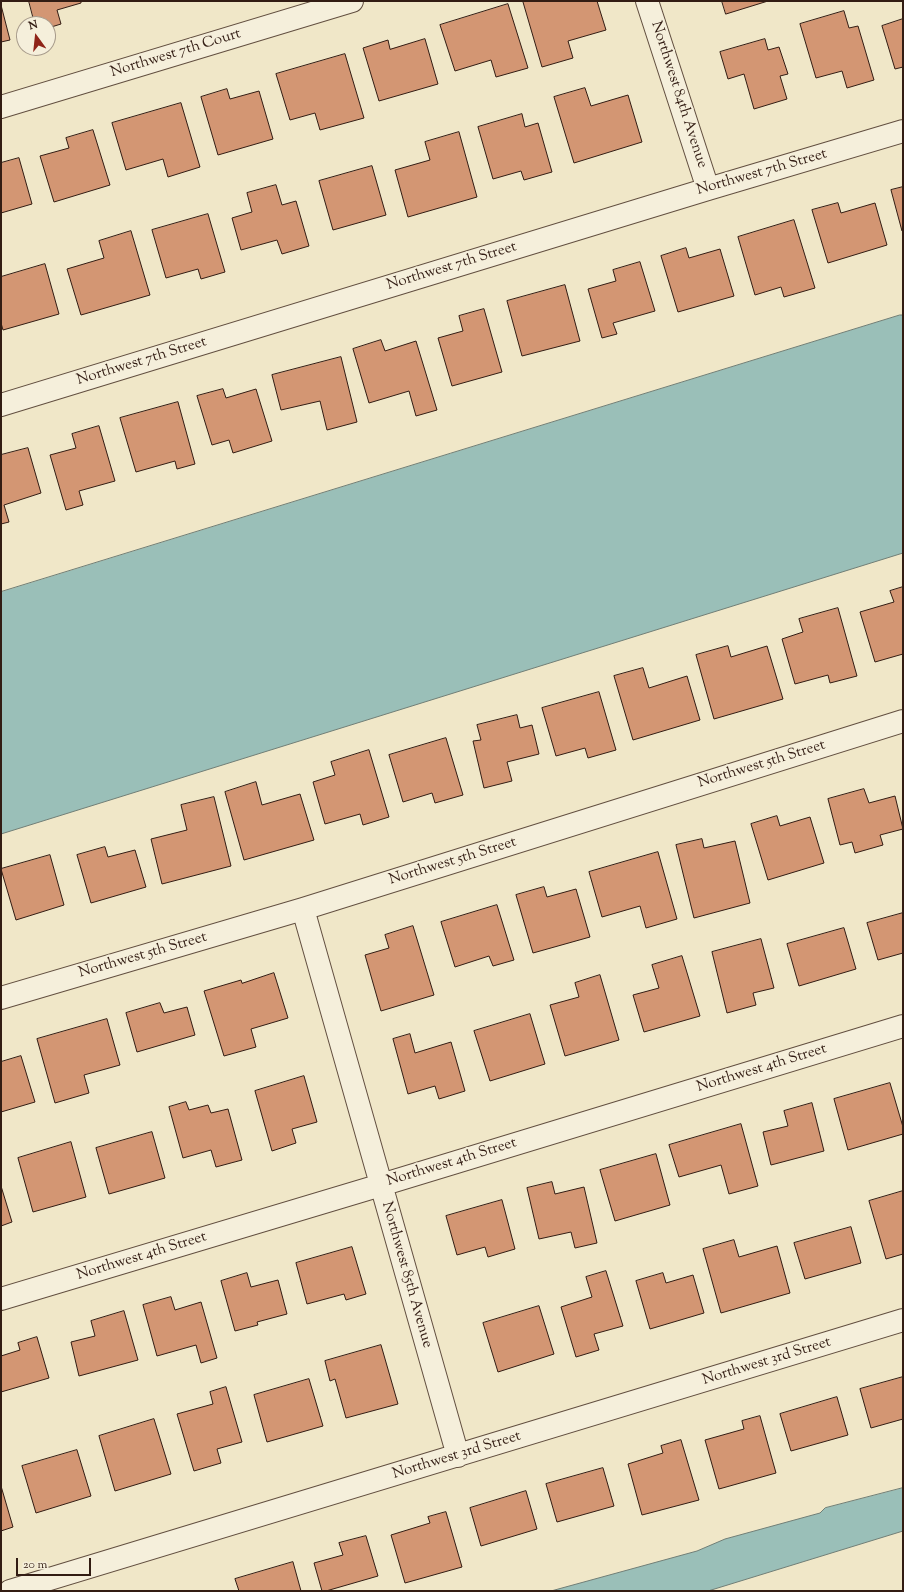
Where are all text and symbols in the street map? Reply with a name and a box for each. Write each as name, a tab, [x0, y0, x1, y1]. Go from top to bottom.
north arrow	[16, 16, 56, 56]
text: N	[27, 17, 39, 34]
street label: Northwest 84th Avenue	[646, 19, 710, 171]
street label: Northwest 7th Court	[109, 26, 243, 82]
street label: Northwest 7th Street	[695, 146, 829, 200]
street label: Northwest 7th Street	[385, 239, 519, 295]
street label: Northwest 7th Street	[75, 334, 209, 390]
street label: Northwest 5th Street	[696, 737, 828, 793]
street label: Northwest 5th Street	[387, 834, 519, 890]
street label: Northwest 5th Street	[77, 929, 209, 983]
street label: Northwest 4th Street	[695, 1041, 829, 1097]
street label: Northwest 4th Street	[385, 1135, 519, 1191]
street label: Northwest 85th Avenue	[377, 1200, 435, 1350]
street label: Northwest 4th Street	[75, 1229, 209, 1285]
street label: Northwest 3rd Street	[701, 1334, 833, 1390]
street label: Northwest 3rd Street	[391, 1428, 523, 1484]
scale bar	[18, 1550, 93, 1576]
text: 20 m	[23, 1556, 47, 1574]

